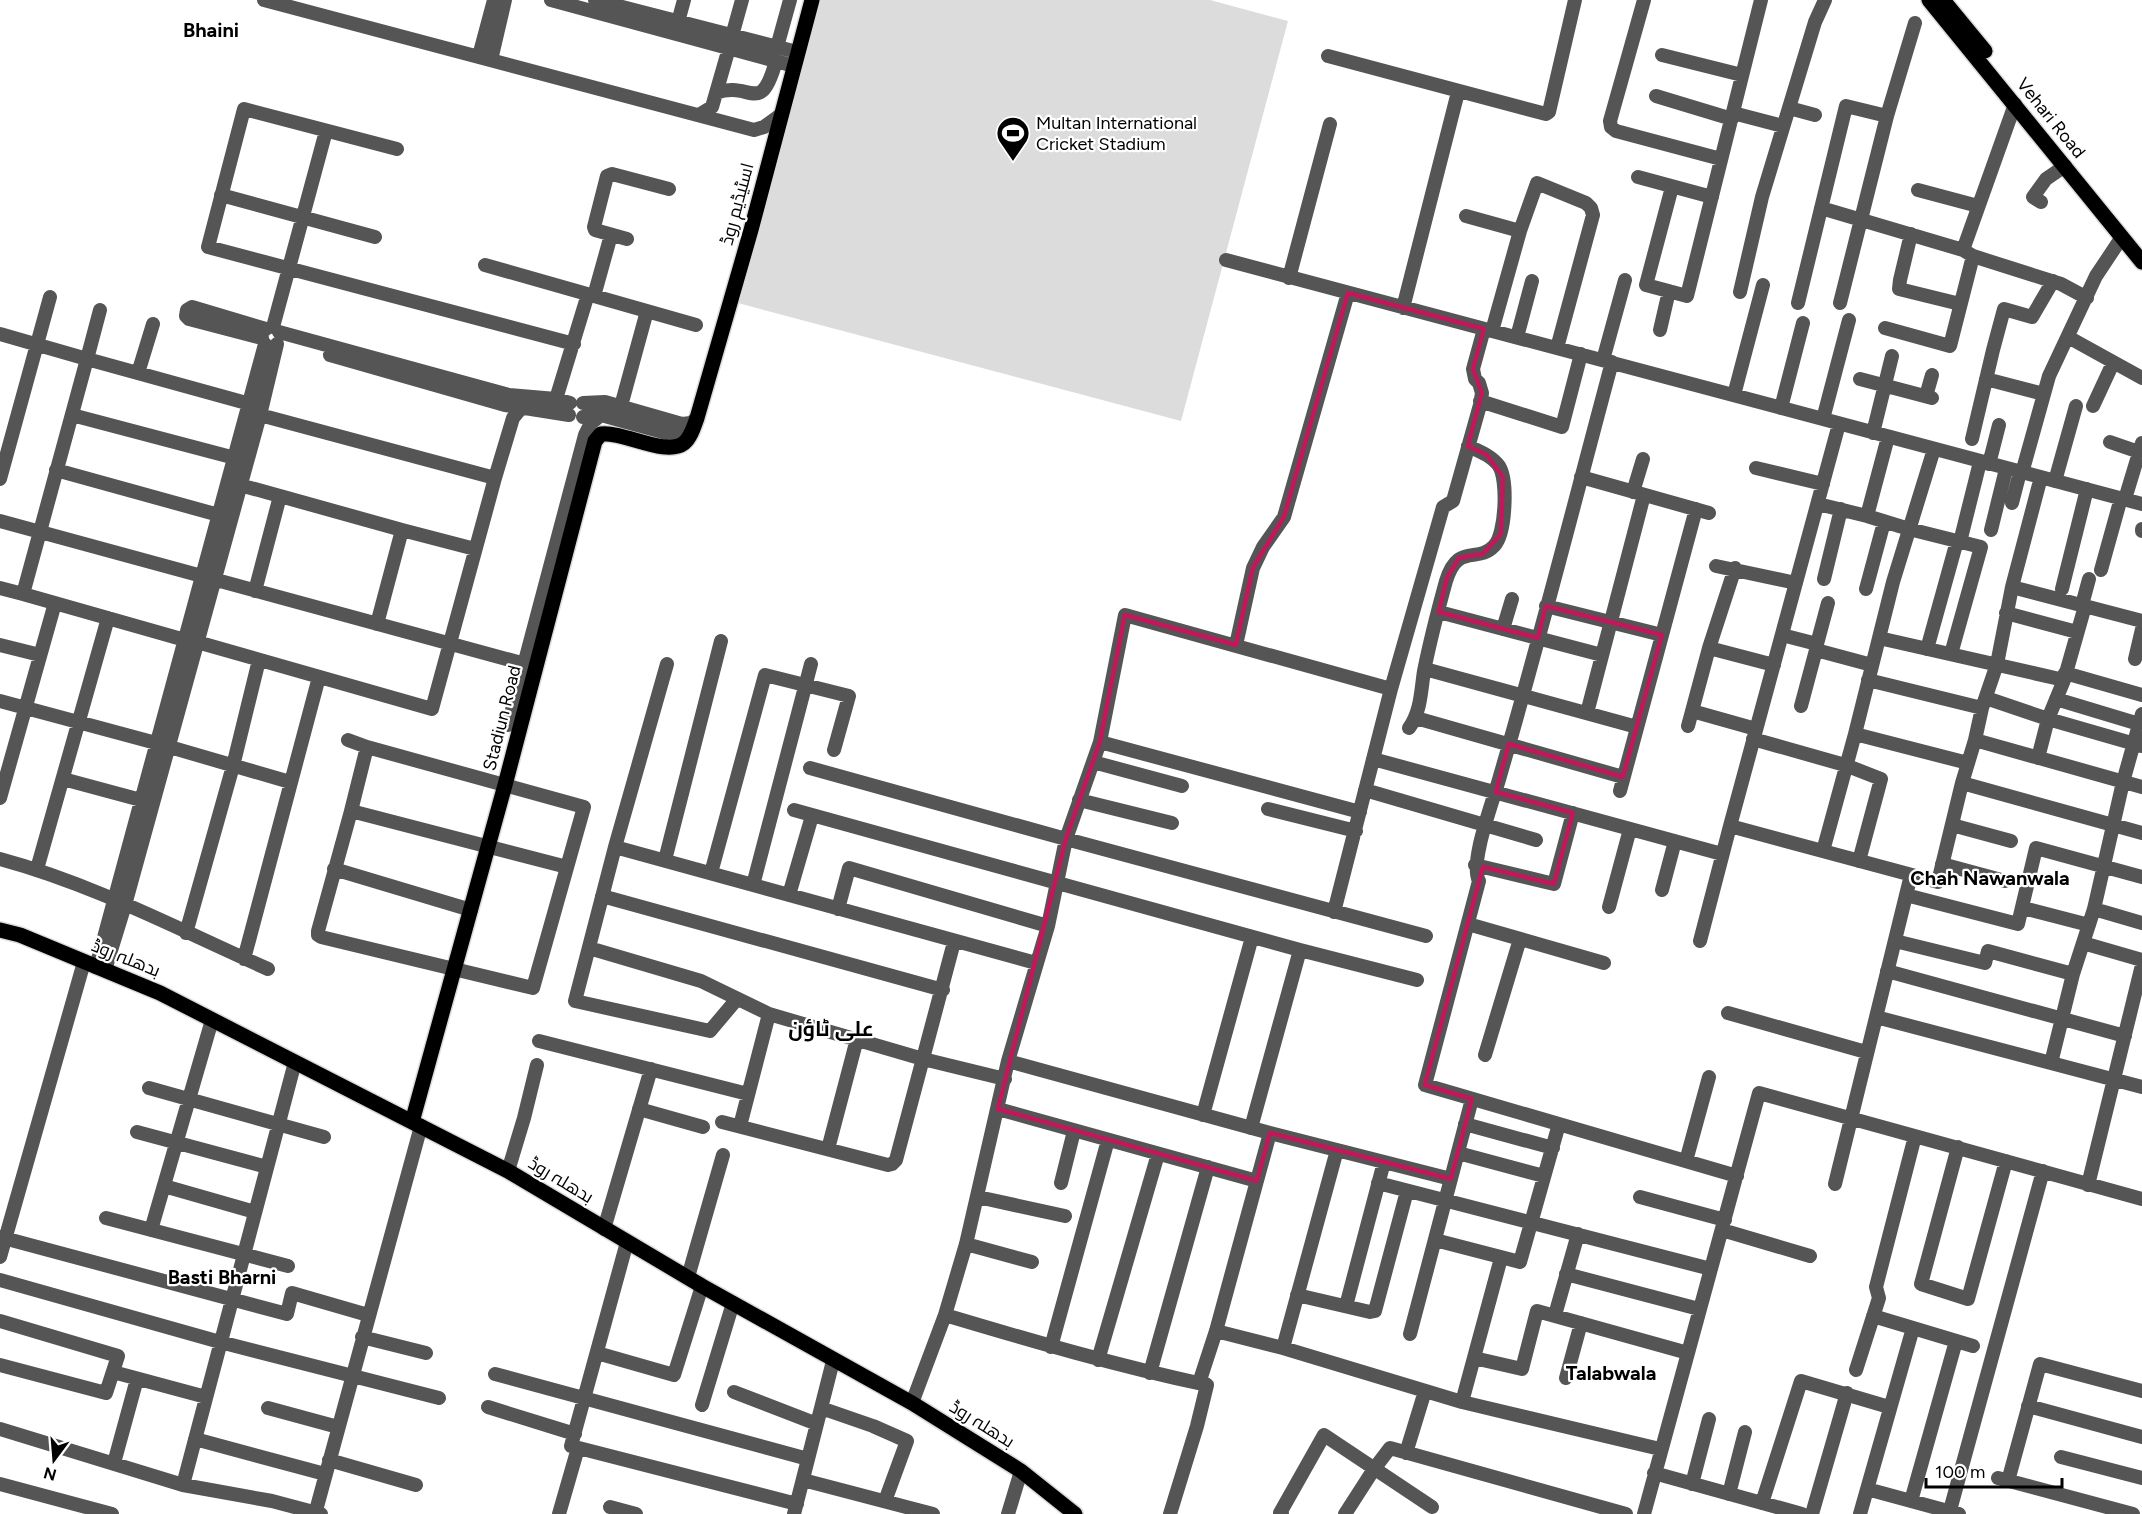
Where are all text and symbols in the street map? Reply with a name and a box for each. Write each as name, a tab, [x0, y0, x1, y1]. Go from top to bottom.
district label: Bhaini	[183, 18, 239, 42]
street label: Vehari Road	[2012, 73, 2090, 163]
place label: Multan International Cricket Stadium	[1036, 112, 1197, 155]
sports icon: Multan International Cricket Stadium	[995, 115, 1031, 162]
street label: اسٹیڈیم روڈ	[715, 160, 759, 248]
street label: Stadiun Road	[478, 663, 526, 773]
district label: Chah Nawanwala	[1910, 866, 2070, 890]
street label: بدھلہ روڈ	[88, 934, 164, 982]
district label: علی ٹاؤن	[788, 1016, 874, 1042]
street label: بدھلہ روڈ	[524, 1152, 598, 1208]
district label: Basti Bharni	[168, 1265, 276, 1289]
district label: Talabwala	[1566, 1361, 1656, 1385]
street label: بدھلہ روڈ	[945, 1395, 1019, 1453]
north arrow	[24, 1430, 84, 1490]
scale bar	[1926, 1451, 2062, 1489]
text: 100 m	[1935, 1461, 1985, 1483]
text: N	[41, 1463, 59, 1485]

